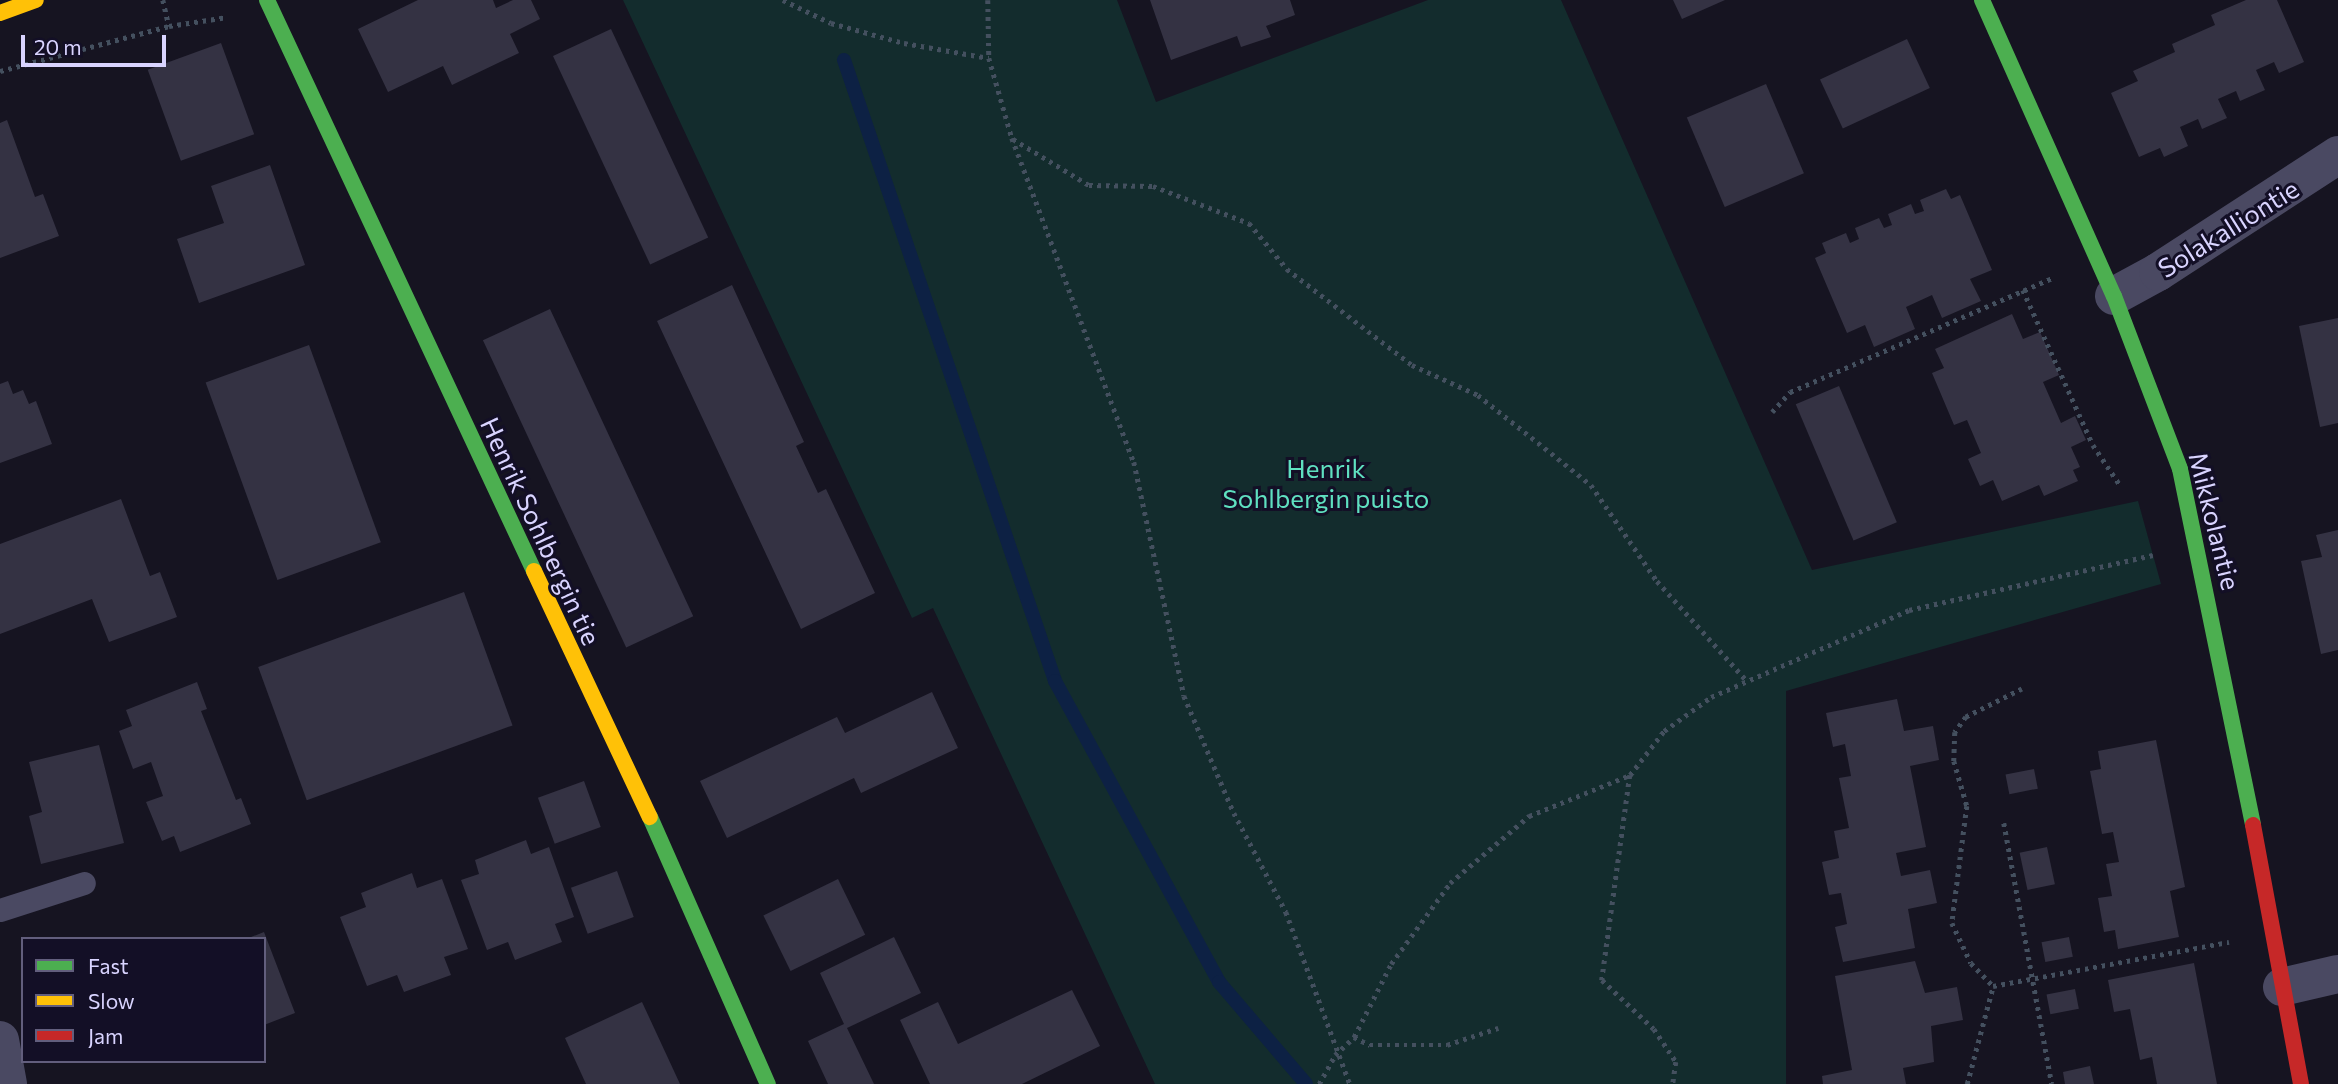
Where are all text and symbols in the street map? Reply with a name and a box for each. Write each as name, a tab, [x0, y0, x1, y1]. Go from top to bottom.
scale bar	[24, 21, 170, 65]
text: 20 m	[34, 34, 82, 59]
street label: Solakalliontie	[2152, 172, 2304, 284]
street label: Henrik Sohlbergin tie	[475, 412, 607, 650]
street label: Mikkolantie	[2183, 449, 2247, 593]
park label: Henrik Sohlbergin puisto	[1223, 452, 1429, 514]
legend	[21, 937, 266, 1063]
text: Fast	[88, 953, 129, 978]
text: Slow	[88, 988, 135, 1013]
text: Jam	[88, 1023, 123, 1048]

